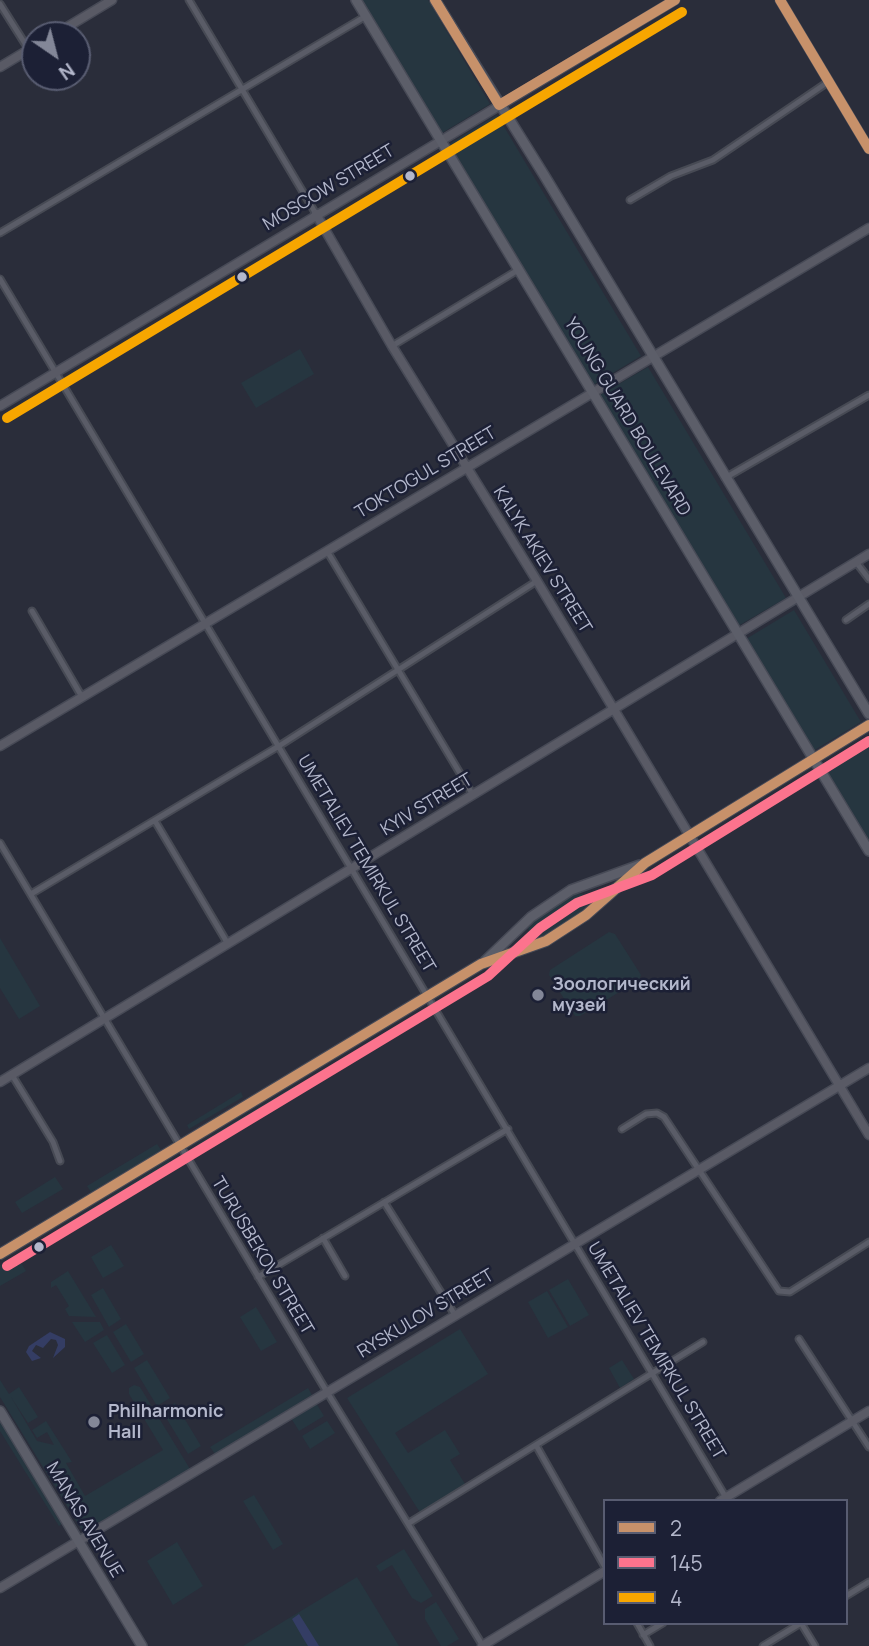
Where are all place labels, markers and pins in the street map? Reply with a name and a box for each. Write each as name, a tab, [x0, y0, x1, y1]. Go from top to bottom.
unlabelled marker	[403, 169, 417, 183]
unlabelled marker	[235, 270, 249, 284]
place label: Зоологический музей	[552, 974, 691, 1016]
marker: Зоологический музей	[530, 987, 546, 1003]
unlabelled marker	[32, 1240, 46, 1254]
place label: Philharmonic Hall	[108, 1401, 223, 1444]
marker: Philharmonic Hall	[86, 1414, 102, 1430]

